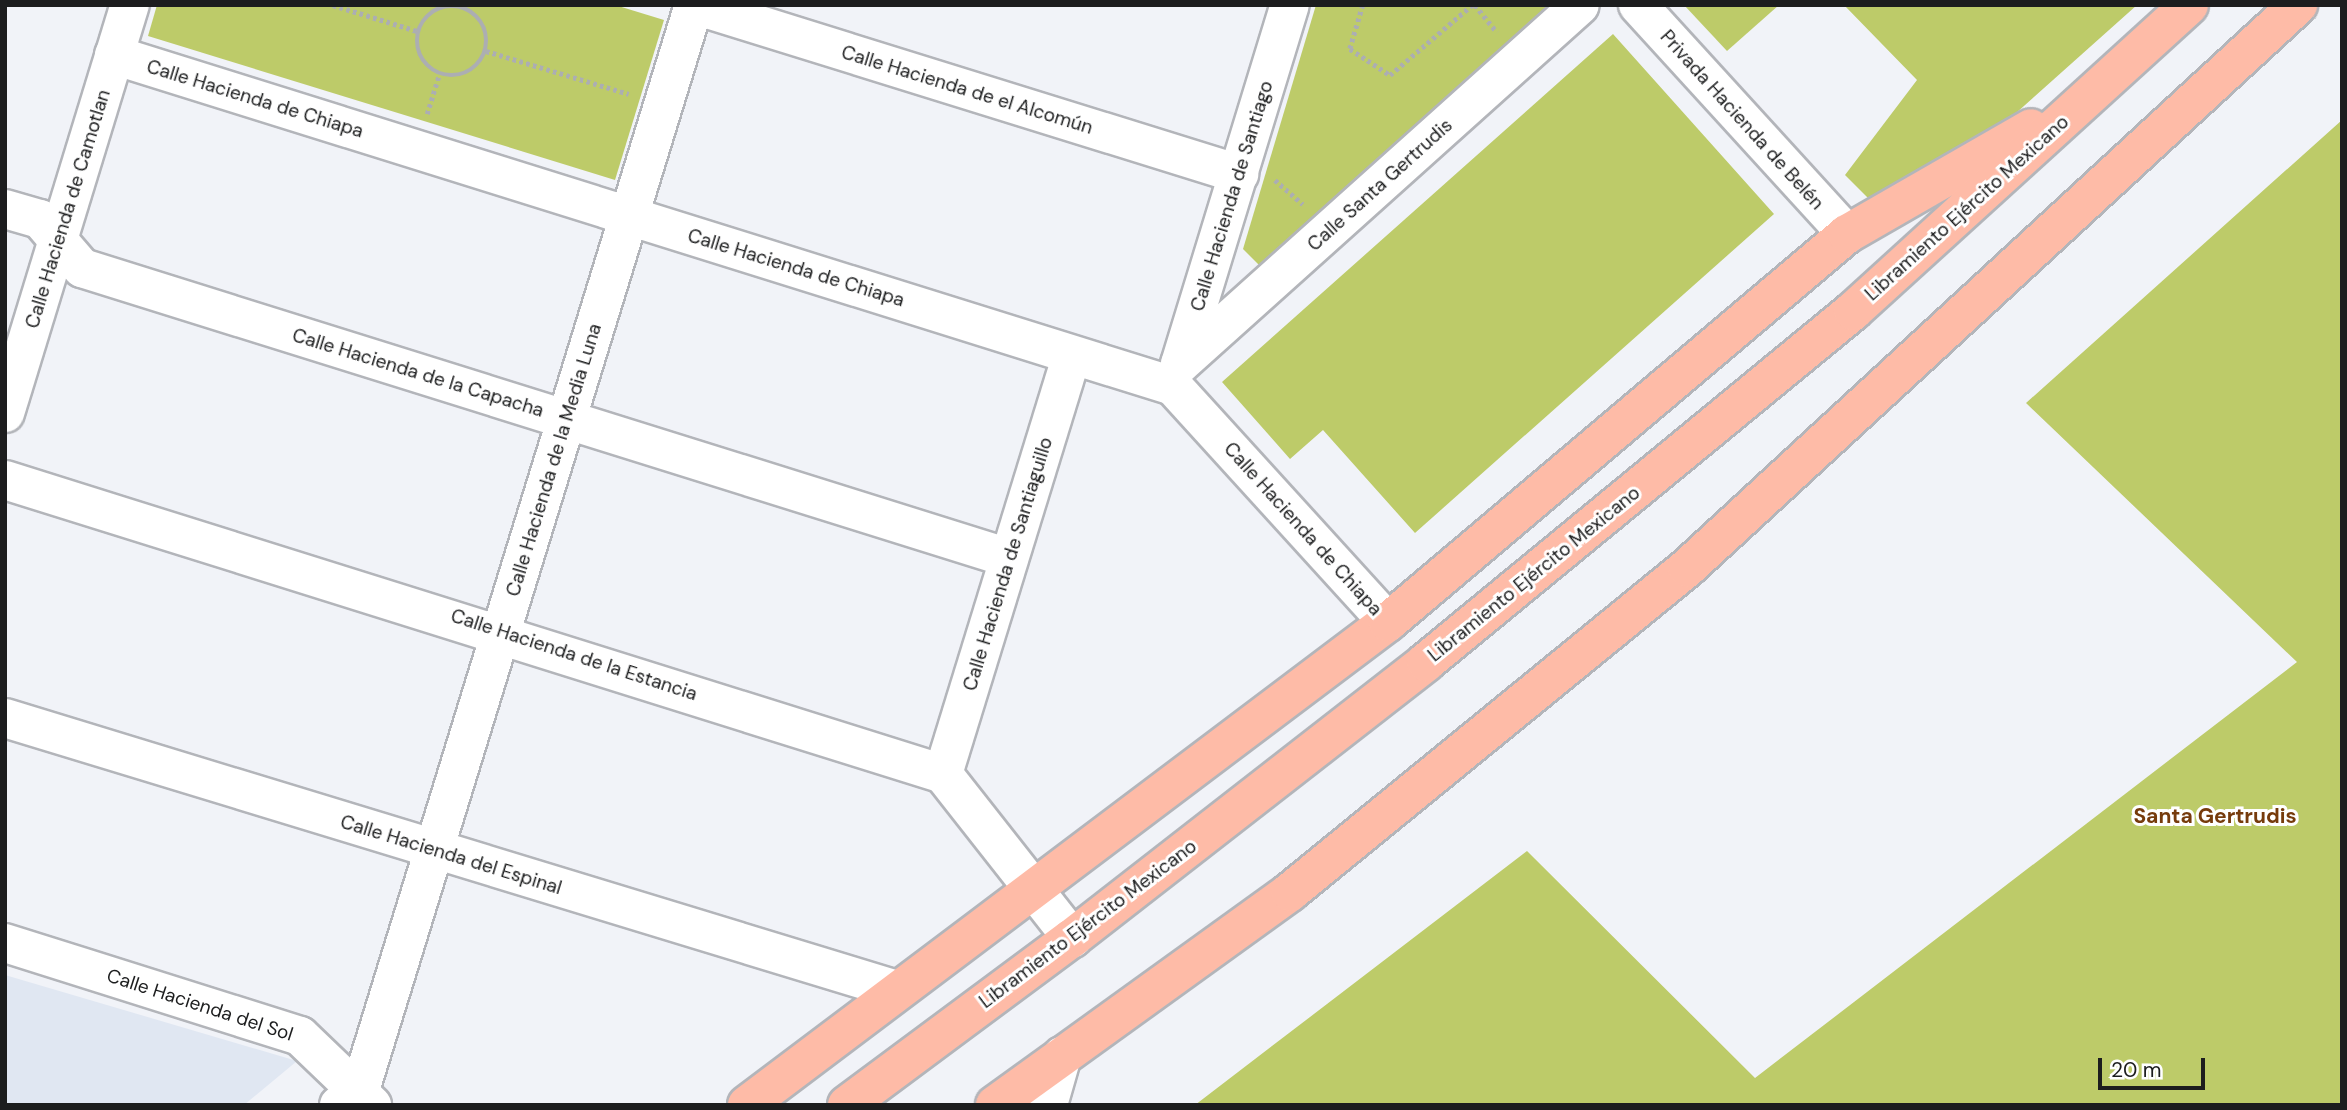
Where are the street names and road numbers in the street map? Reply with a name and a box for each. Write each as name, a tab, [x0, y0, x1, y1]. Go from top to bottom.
street label: Privada Hacienda de Belén	[1655, 26, 1829, 214]
street label: Calle Hacienda de el Alcomún	[839, 41, 1095, 139]
street label: Calle Hacienda de Chiapa	[144, 55, 366, 143]
street label: Calle Hacienda de Santiago	[1186, 78, 1278, 314]
street label: Calle Hacienda de Camotlan	[21, 87, 115, 331]
street label: Libramiento Ejército Mexicano	[1861, 111, 2073, 305]
street label: Calle Santa Gertrudis	[1303, 114, 1457, 256]
street label: Calle Hacienda de Chiapa	[685, 224, 907, 312]
street label: Calle Hacienda de la Media Luna	[502, 321, 606, 599]
street label: Calle Hacienda de la Capacha	[290, 324, 546, 422]
street label: Calle Hacienda de Santiaguillo	[958, 434, 1058, 694]
street label: Calle Hacienda de Chiapa	[1219, 438, 1387, 620]
street label: Libramiento Ejército Mexicano	[1423, 481, 1645, 667]
street label: Calle Hacienda de la Estancia	[448, 604, 700, 706]
street label: Calle Hacienda del Espinal	[338, 810, 564, 900]
street label: Libramiento Ejército Mexicano	[975, 835, 1201, 1013]
street label: Calle Hacienda del Sol	[104, 964, 296, 1046]

